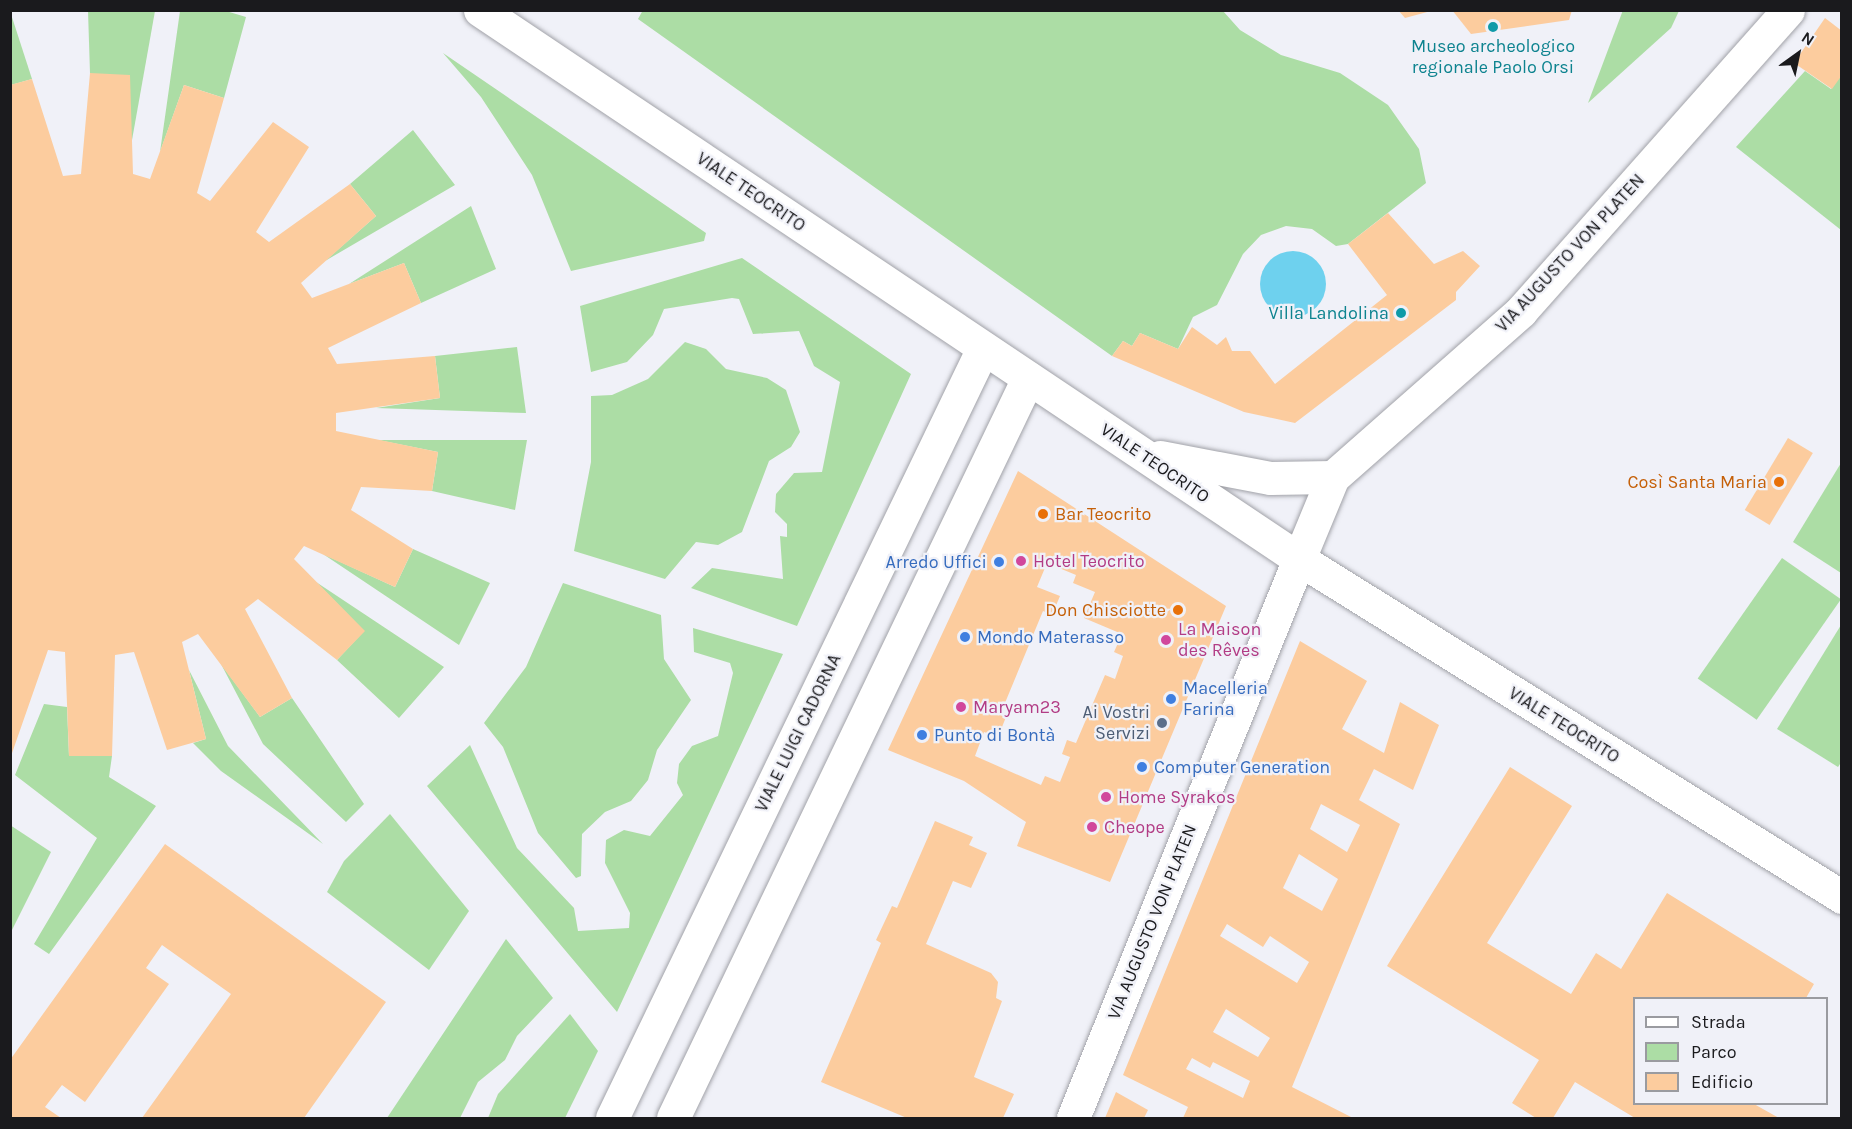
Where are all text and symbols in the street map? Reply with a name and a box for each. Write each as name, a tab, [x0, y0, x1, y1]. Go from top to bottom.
marker: Museo archeologico regionale Paolo Orsi	[1486, 20, 1500, 34]
north arrow	[1768, 24, 1828, 84]
text: N	[1798, 27, 1818, 50]
place label: Museo archeologico regionale Paolo Orsi	[1411, 36, 1575, 78]
street label: VIALE TEOCRITO	[692, 148, 810, 236]
street label: VIA AUGUSTO VON PLATEN	[1491, 169, 1649, 337]
place label: Villa Landolina	[1268, 302, 1389, 324]
marker: Villa Landolina	[1394, 306, 1408, 320]
street label: VIALE TEOCRITO	[1096, 419, 1214, 507]
place label: Così Santa Maria	[1627, 471, 1767, 493]
marker: Così Santa Maria	[1772, 475, 1786, 489]
place label: Bar Teocrito	[1055, 503, 1151, 525]
marker: Bar Teocrito	[1036, 507, 1050, 521]
place label: Hotel Teocrito	[1033, 550, 1145, 572]
place label: Arredo Uffici	[886, 551, 987, 573]
marker: Hotel Teocrito	[1014, 554, 1028, 568]
marker: Arredo Uffici	[992, 555, 1006, 569]
place label: Don Chisciotte	[1045, 599, 1166, 621]
marker: Don Chisciotte	[1171, 603, 1185, 617]
place label: La Maison des Rêves	[1178, 619, 1261, 662]
place label: Mondo Materasso	[977, 626, 1124, 648]
marker: Mondo Materasso	[958, 630, 972, 644]
marker: La Maison des Rêves	[1159, 633, 1173, 647]
street label: VIALE LUIGI CADORNA	[750, 651, 846, 815]
place label: Macelleria Farina	[1183, 678, 1268, 720]
street label: VIALE TEOCRITO	[1505, 682, 1623, 768]
marker: Macelleria Farina	[1164, 692, 1178, 706]
place label: Maryam23	[973, 696, 1061, 718]
marker: Maryam23	[954, 700, 968, 714]
place label: Ai Vostri Servizi	[1083, 702, 1150, 744]
marker: Ai Vostri Servizi	[1155, 716, 1169, 730]
place label: Punto di Bontà	[934, 724, 1055, 746]
marker: Punto di Bontà	[915, 728, 929, 742]
place label: Computer Generation	[1154, 756, 1330, 778]
marker: Computer Generation	[1135, 760, 1149, 774]
place label: Home Syrakos	[1118, 786, 1235, 808]
marker: Home Syrakos	[1099, 790, 1113, 804]
place label: Cheope	[1104, 816, 1165, 838]
marker: Cheope	[1085, 820, 1099, 834]
street label: VIA AUGUSTO VON PLATEN	[1103, 821, 1201, 1023]
legend	[1633, 997, 1828, 1105]
text: Strada	[1691, 1011, 1746, 1033]
text: Parco	[1691, 1041, 1737, 1063]
text: Edificio	[1691, 1071, 1753, 1093]

